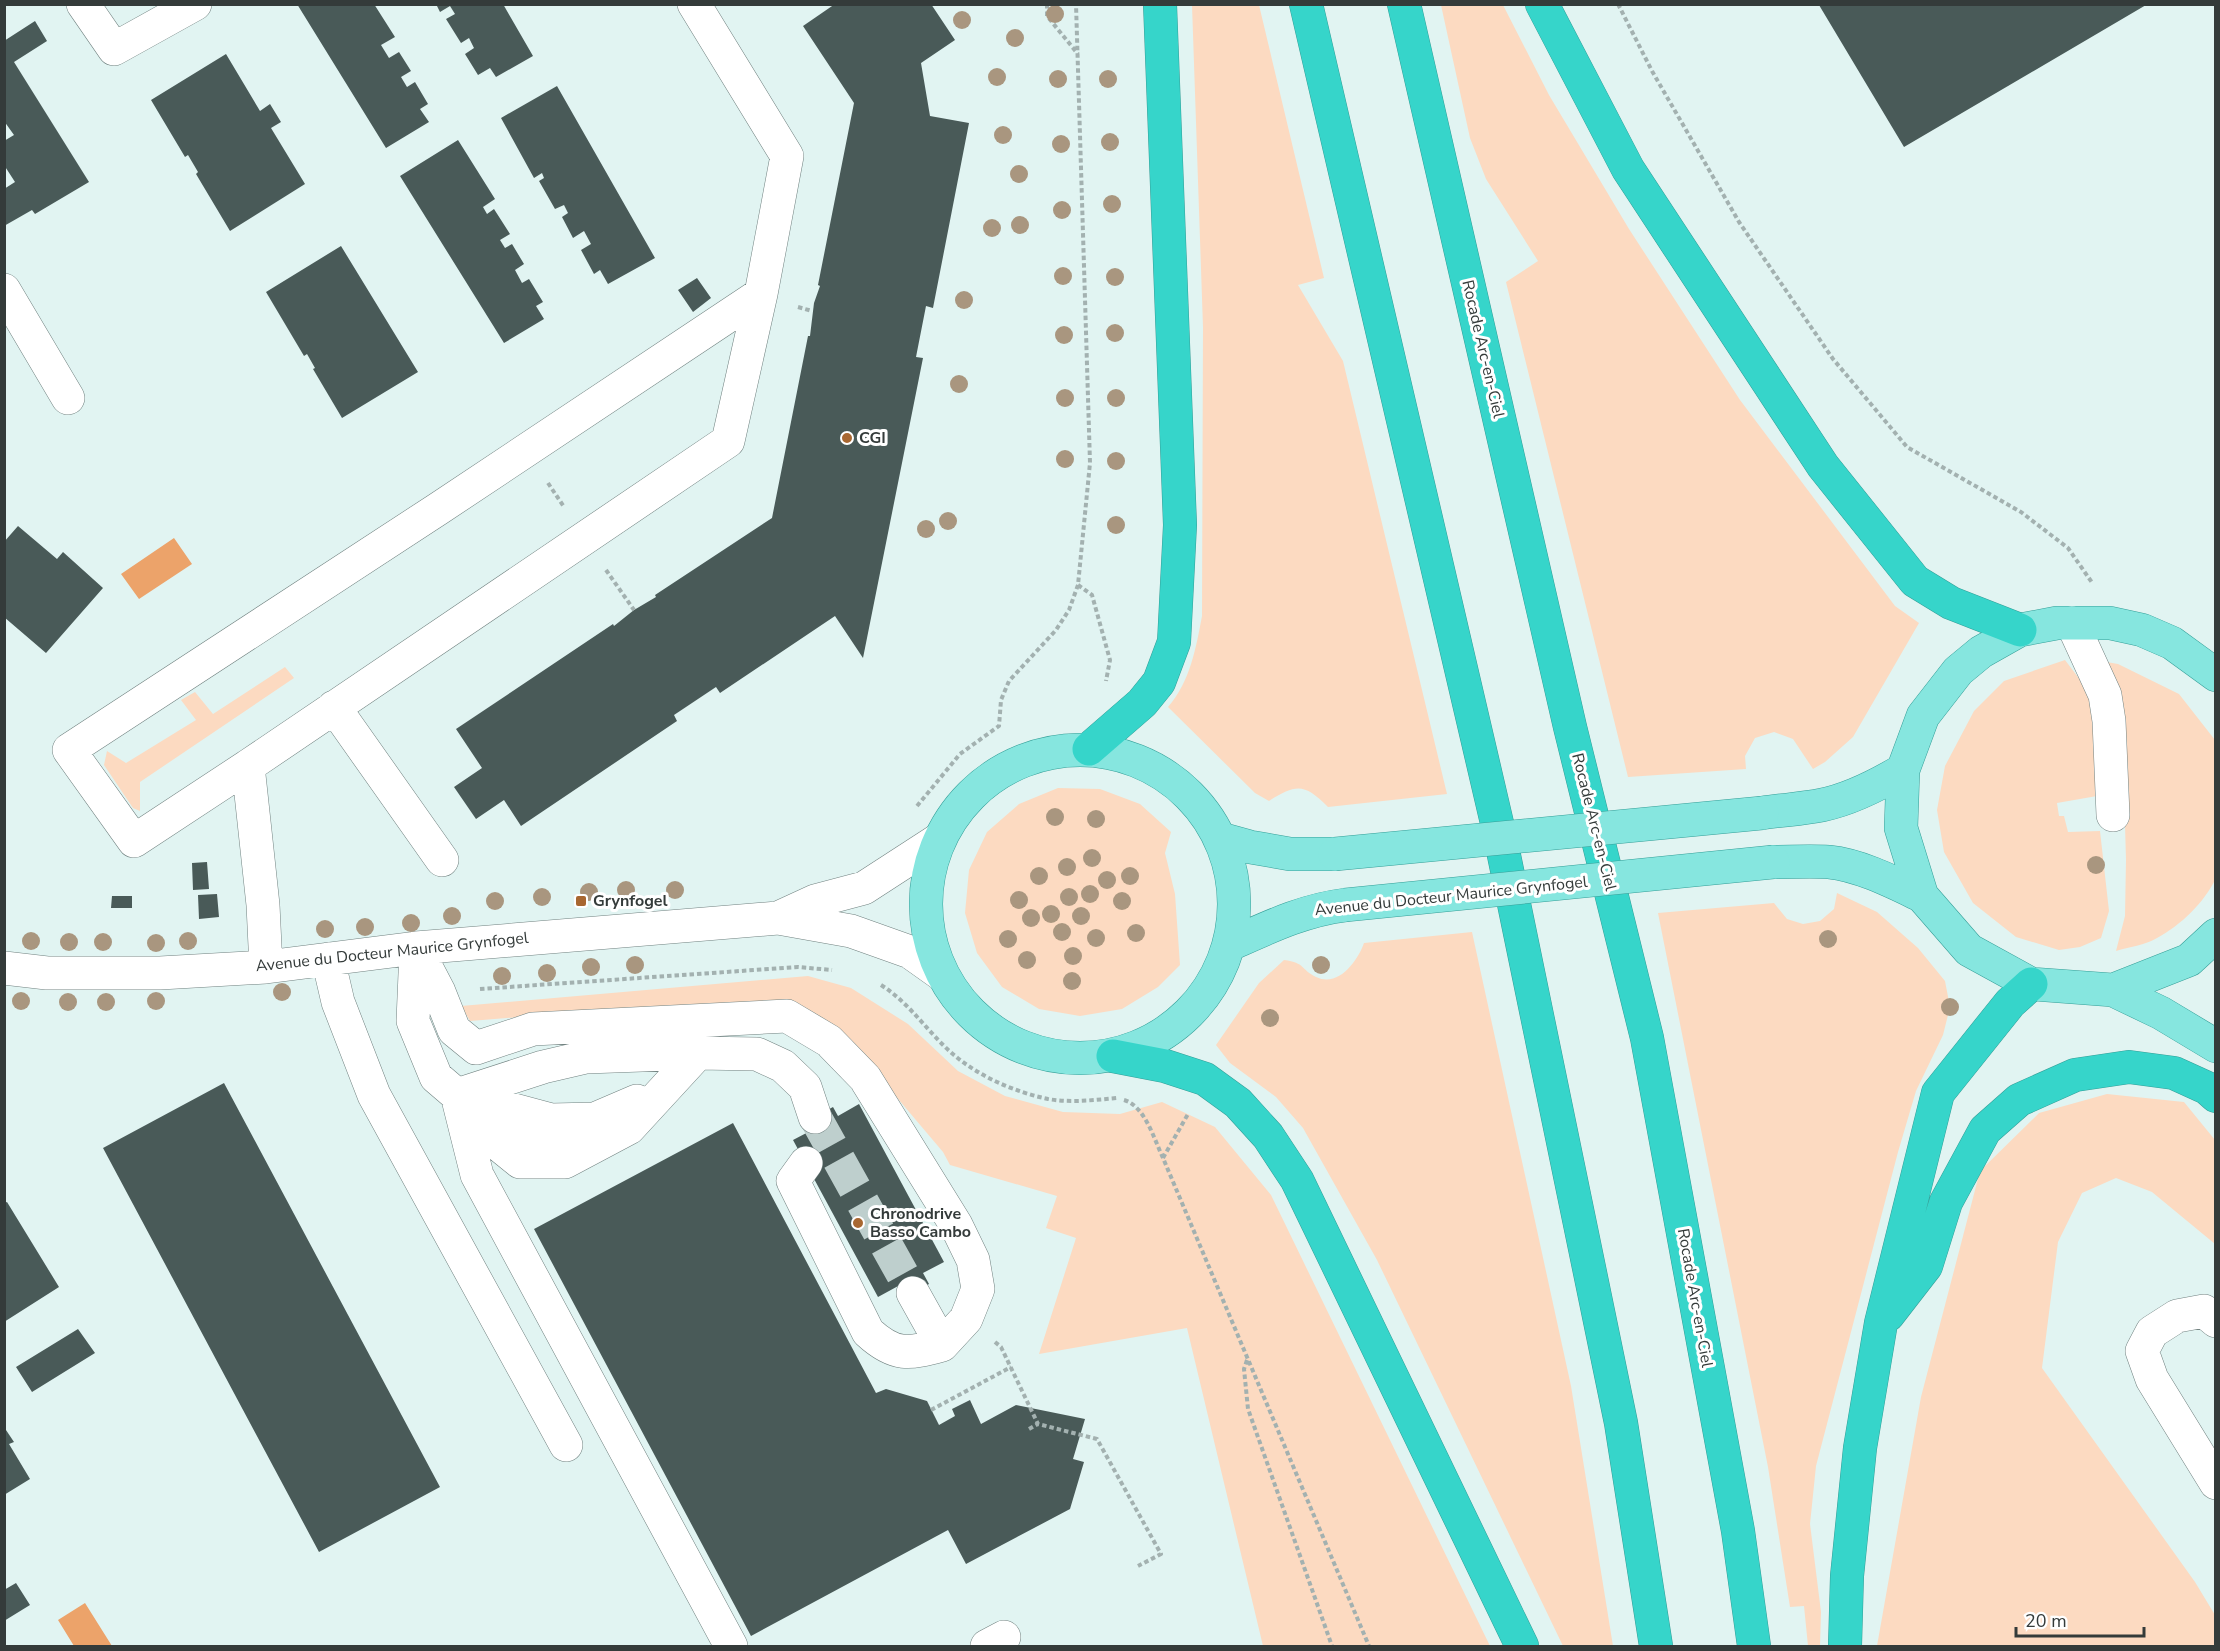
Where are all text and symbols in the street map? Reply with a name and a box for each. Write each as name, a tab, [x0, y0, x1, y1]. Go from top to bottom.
street label: Rocade Arc-en-Ciel	[1456, 278, 1510, 420]
place label: CGI	[859, 427, 886, 449]
marker: CGI	[840, 431, 854, 445]
street label: Rocade Arc-en-Ciel	[1566, 751, 1622, 893]
street label: Avenue du Docteur Maurice Grynfogel	[1313, 871, 1589, 921]
place label: Grynfogel	[593, 890, 668, 912]
marker: Grynfogel	[574, 894, 588, 908]
street label: Avenue du Docteur Maurice Grynfogel	[254, 927, 530, 977]
place label: Chronodrive Basso Cambo	[870, 1203, 971, 1243]
marker: Chronodrive Basso Cambo	[851, 1216, 865, 1230]
street label: Rocade Arc-en-Ciel	[1672, 1227, 1718, 1370]
scale bar	[2016, 1600, 2144, 1638]
text: 20 m	[2025, 1609, 2067, 1633]

